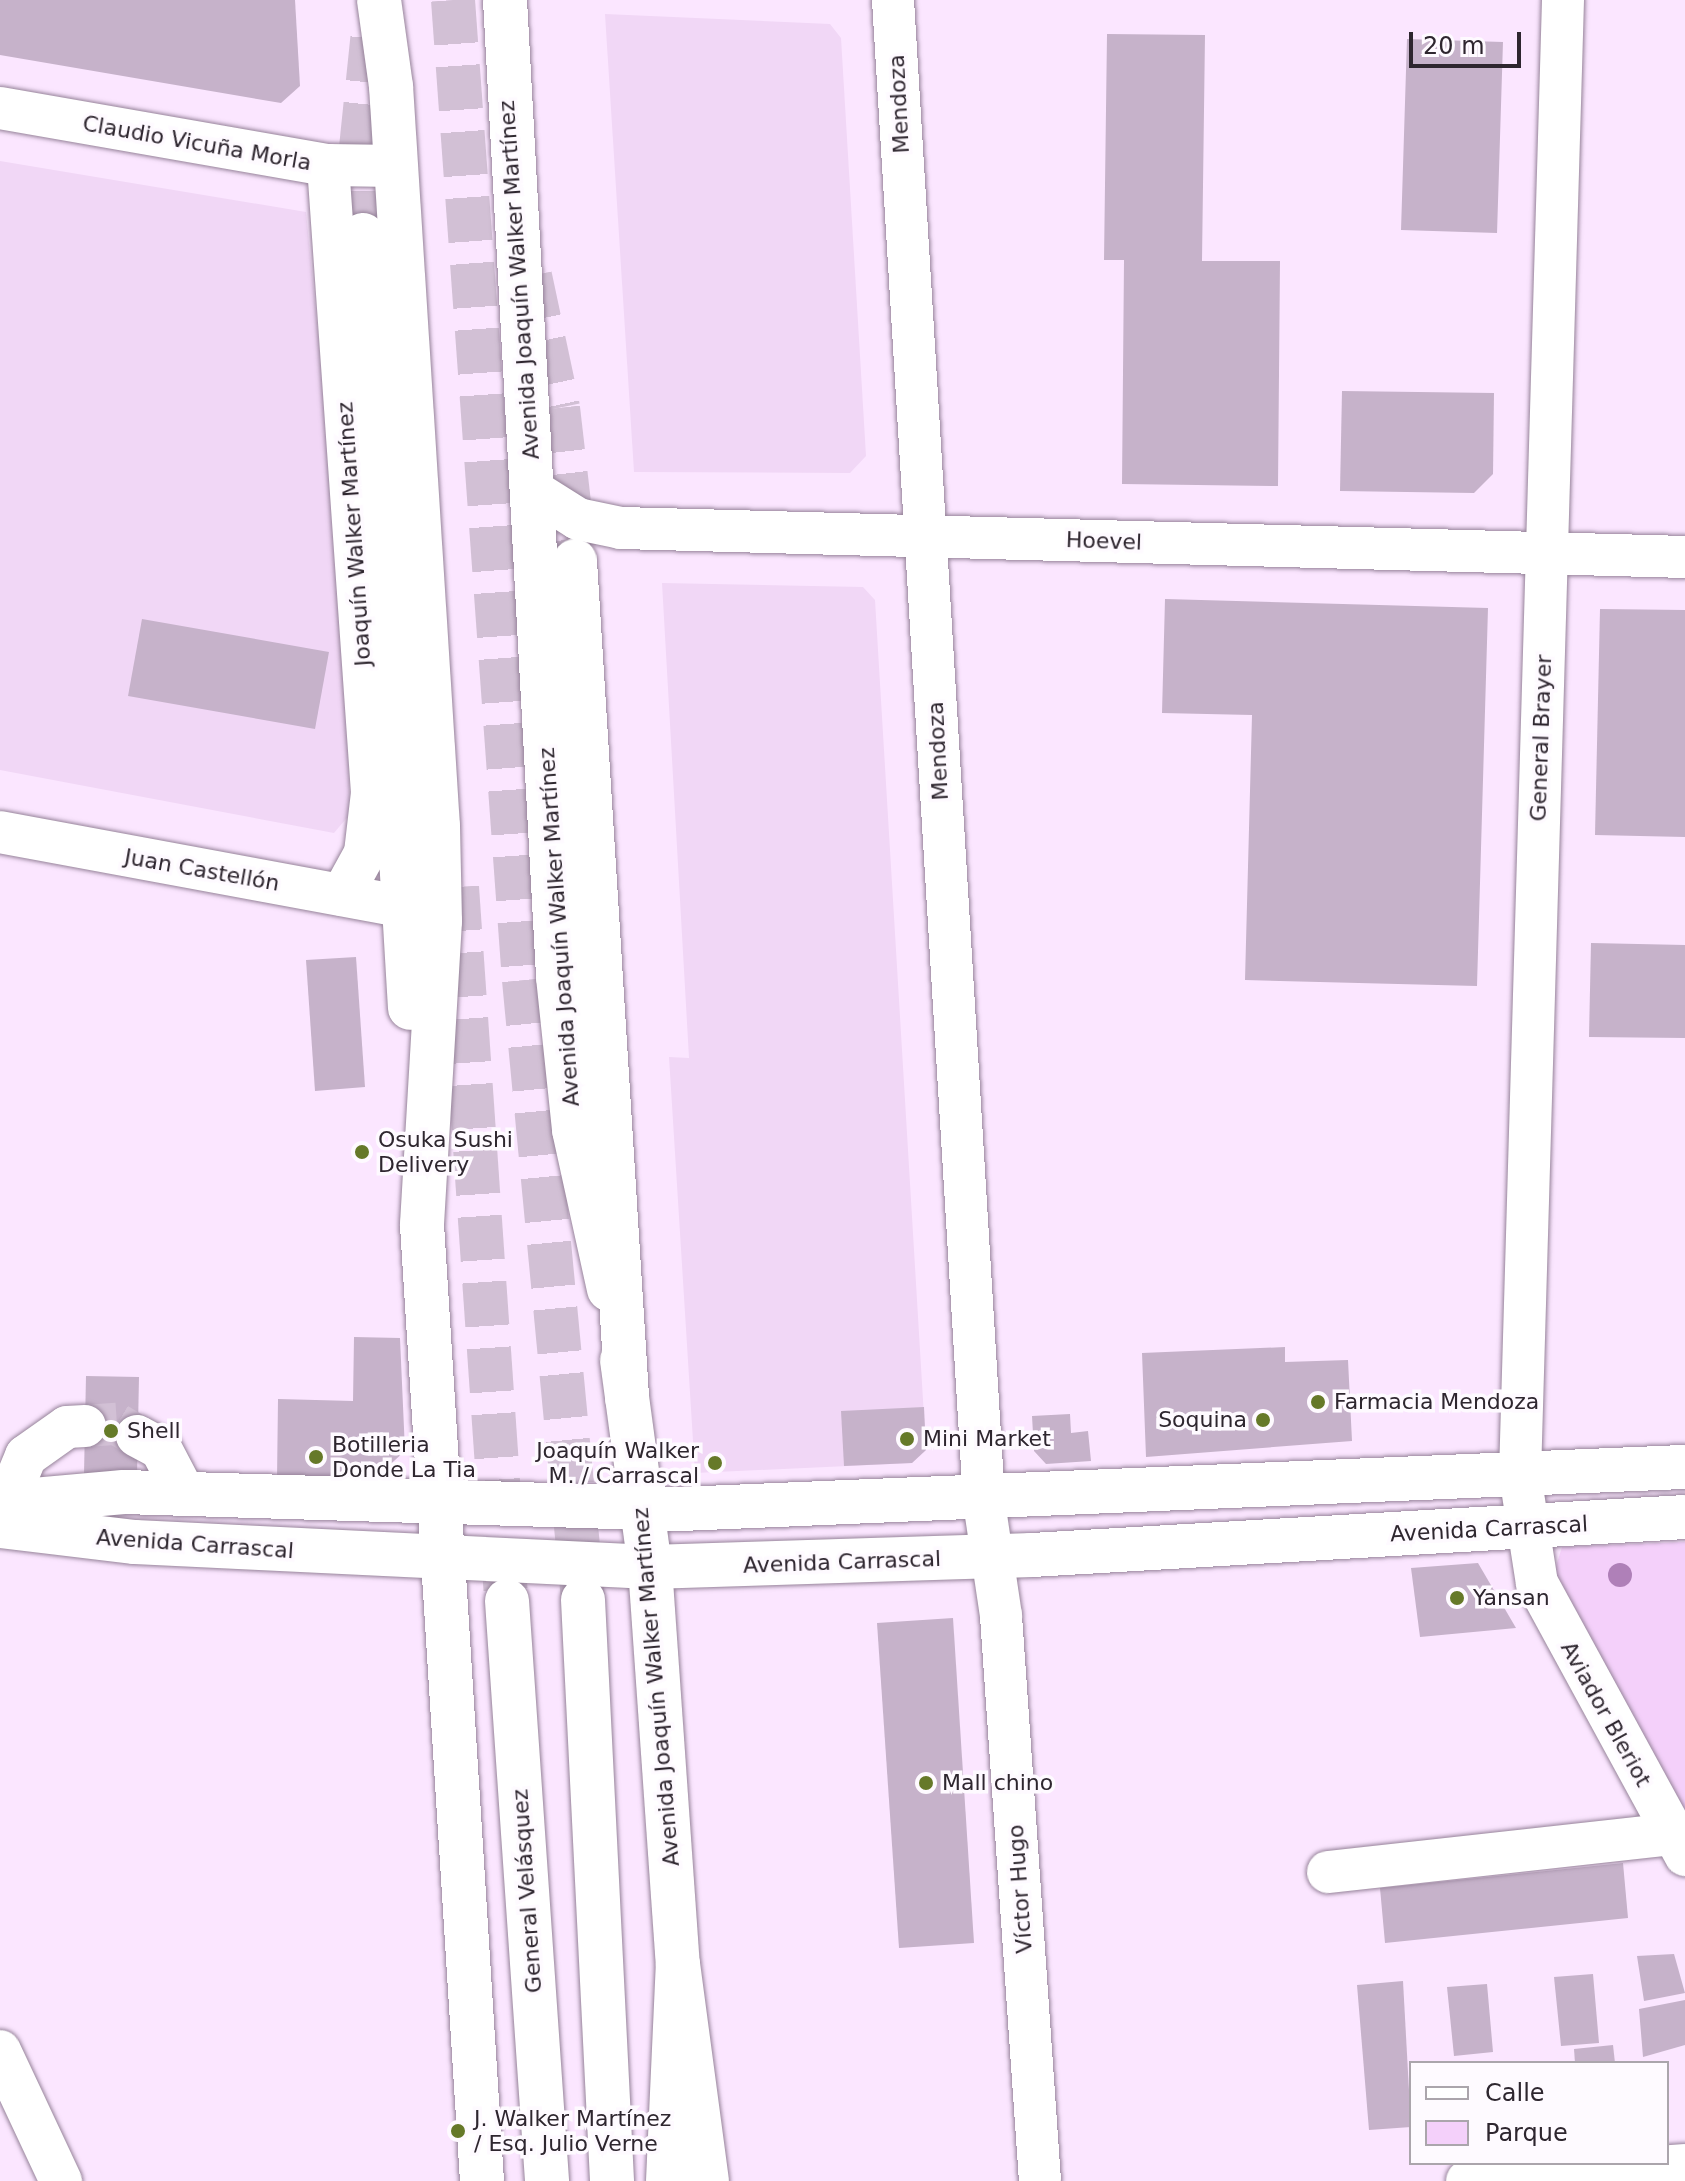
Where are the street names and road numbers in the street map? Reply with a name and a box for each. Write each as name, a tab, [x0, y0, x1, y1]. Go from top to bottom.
street label: Mendoza	[883, 54, 915, 154]
street label: Avenida Joaquín Walker Martínez	[493, 100, 545, 460]
street label: Claudio Vicuña Morla	[81, 110, 313, 176]
street label: Joaquín Walker Martínez	[332, 401, 376, 667]
street label: Hoevel	[1065, 526, 1143, 556]
street label: General Brayer	[1525, 654, 1557, 822]
street label: Mendoza	[922, 701, 954, 801]
street label: Avenida Joaquín Walker Martínez	[533, 747, 585, 1107]
street label: Juan Castellón	[122, 843, 282, 897]
street label: Avenida Joaquín Walker Martínez	[627, 1507, 685, 1867]
street label: Avenida Carrascal	[1389, 1511, 1589, 1547]
street label: Avenida Carrascal	[95, 1524, 295, 1564]
street label: Avenida Carrascal	[743, 1545, 941, 1579]
street label: Aviador Bleriot	[1555, 1637, 1657, 1791]
street label: General Velásquez	[507, 1788, 547, 1994]
street label: Víctor Hugo	[1002, 1824, 1038, 1954]

